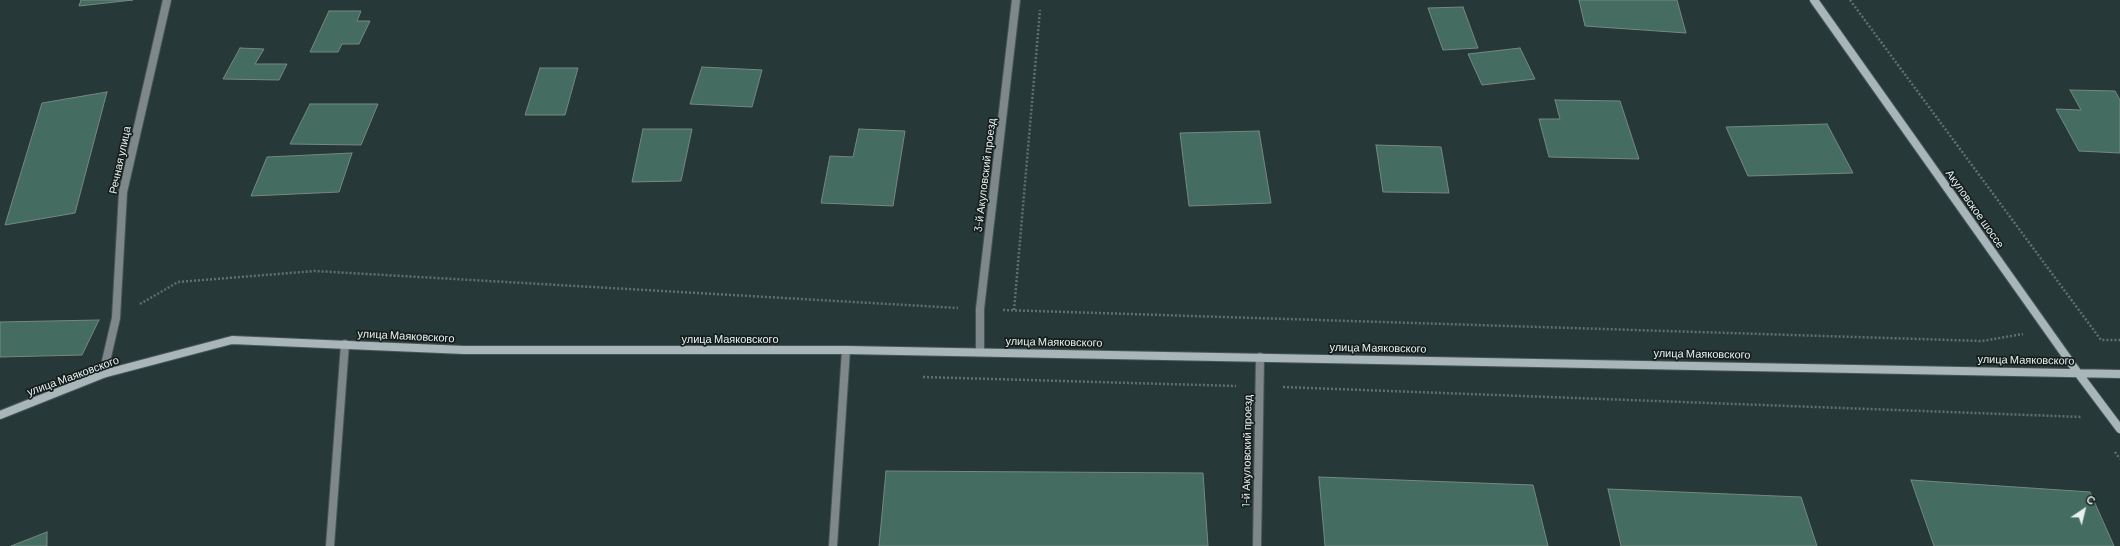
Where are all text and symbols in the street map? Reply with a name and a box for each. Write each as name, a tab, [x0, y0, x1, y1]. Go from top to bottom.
street label: 3-й Акуловский проезд	[971, 117, 999, 233]
street label: Речная улица	[106, 125, 134, 195]
street label: Акуловское шоссе	[1943, 167, 2007, 251]
street label: улица Маяковского	[357, 327, 455, 345]
street label: улица Маяковского	[681, 332, 779, 346]
street label: улица Маяковского	[1005, 335, 1103, 349]
street label: улица Маяковского	[1329, 341, 1427, 355]
street label: улица Маяковского	[1653, 347, 1751, 361]
street label: улица Маяковского	[25, 353, 121, 399]
street label: улица Маяковского	[1977, 353, 2075, 367]
street label: 1-й Акуловский проезд	[1239, 395, 1255, 507]
north arrow	[2064, 490, 2104, 530]
text: С	[2084, 492, 2098, 507]

